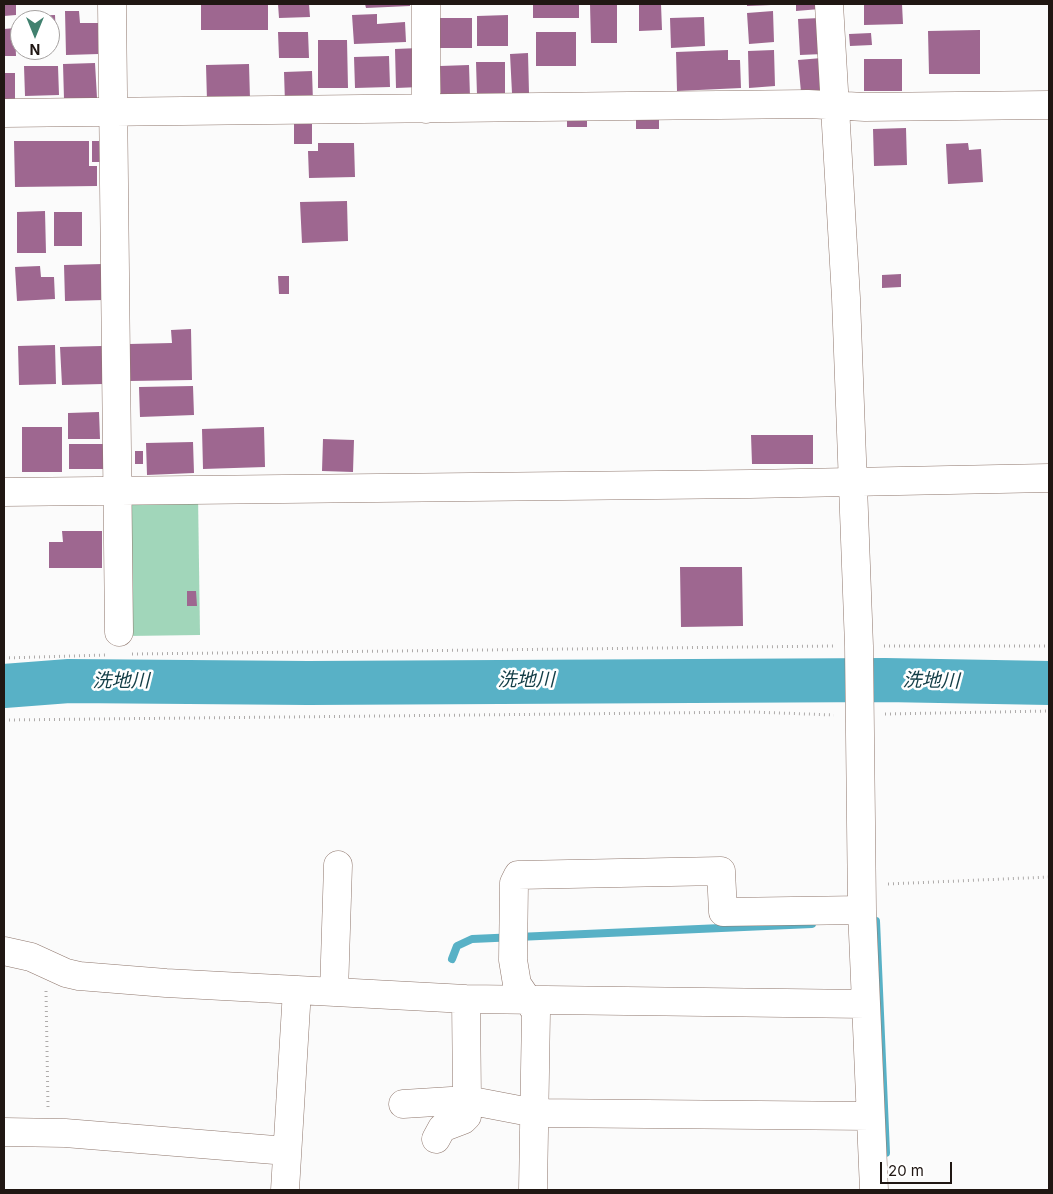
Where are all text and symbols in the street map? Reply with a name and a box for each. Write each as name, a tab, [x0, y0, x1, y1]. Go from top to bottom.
north arrow	[10, 10, 60, 60]
text: N	[30, 41, 40, 58]
water label: 洗地川	[498, 669, 554, 691]
water label: 洗地川	[902, 669, 960, 693]
water label: 洗地川	[93, 670, 149, 692]
scale bar	[883, 1152, 956, 1184]
text: 20 m	[888, 1161, 924, 1180]

